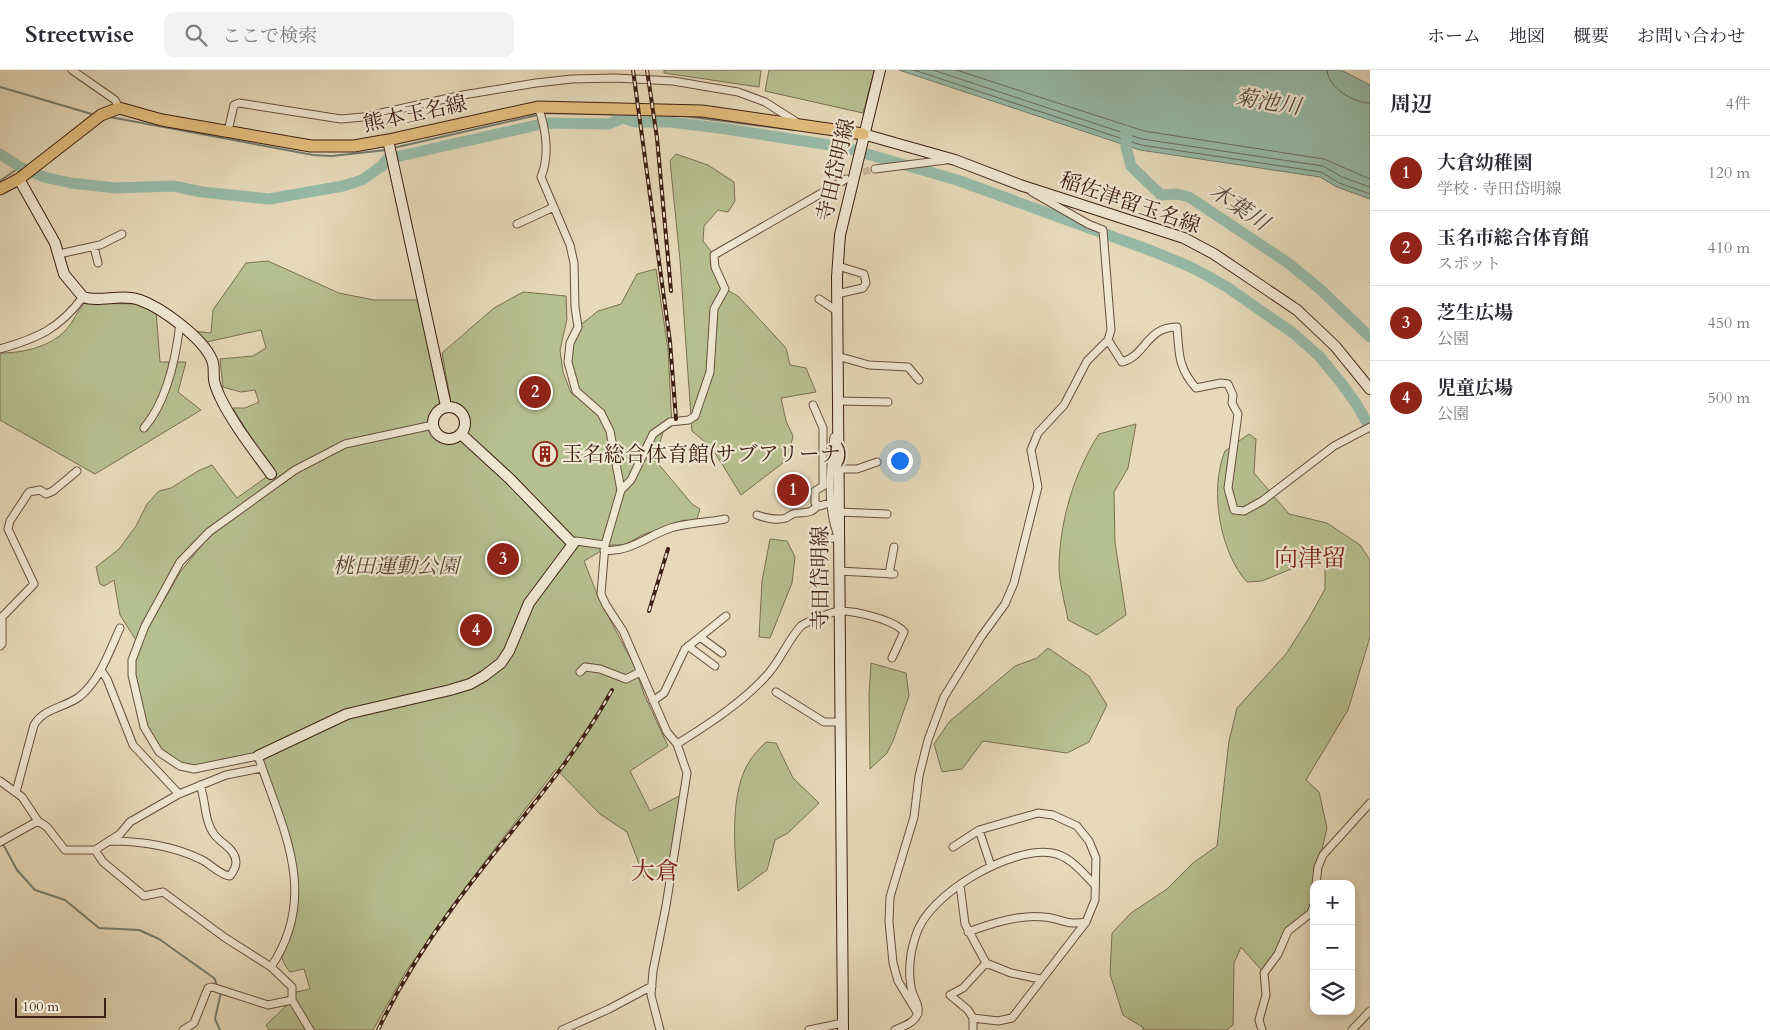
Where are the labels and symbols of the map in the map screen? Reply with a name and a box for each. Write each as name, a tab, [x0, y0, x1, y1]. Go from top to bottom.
water label: 菊池川	[1233, 82, 1305, 122]
street label: 熊本玉名線	[361, 89, 469, 139]
street label: 寺田岱明線	[810, 116, 862, 224]
street label: 稲佐津留玉名線	[1056, 165, 1204, 241]
water label: 木葉川	[1203, 176, 1276, 239]
pin: 2	[519, 373, 551, 411]
place label: 玉名総合体育館(サブアリーナ)	[562, 440, 848, 469]
building icon: 玉名総合体育館(サブアリーナ)	[532, 441, 558, 467]
your location	[887, 448, 913, 474]
pin: 1	[777, 471, 809, 509]
street label: 寺田岱明線	[806, 526, 835, 631]
pin: 3	[487, 540, 519, 578]
district label: 向津留	[1274, 542, 1346, 575]
park label: 桃田運動公園	[333, 552, 462, 581]
pin: 4	[460, 611, 492, 649]
district label: 大倉	[631, 855, 679, 888]
scale bar	[15, 995, 106, 1018]

